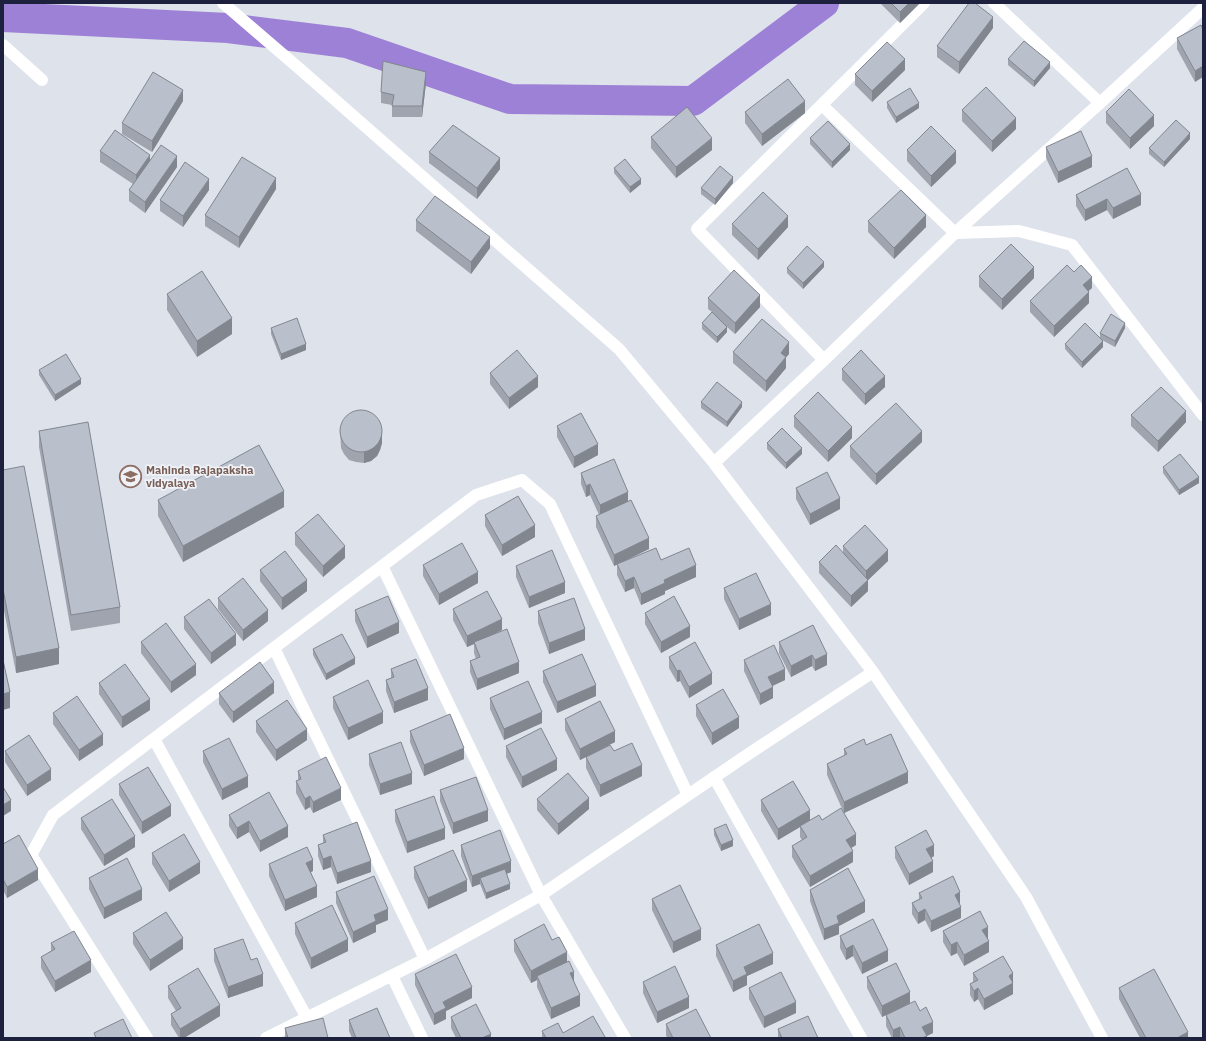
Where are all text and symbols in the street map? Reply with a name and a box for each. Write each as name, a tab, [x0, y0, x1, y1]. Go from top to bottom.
school or university icon: Mahinda Rajapaksha vidyalaya	[118, 463, 144, 489]
place label: Mahinda Rajapaksha vidyalaya	[146, 463, 254, 490]

